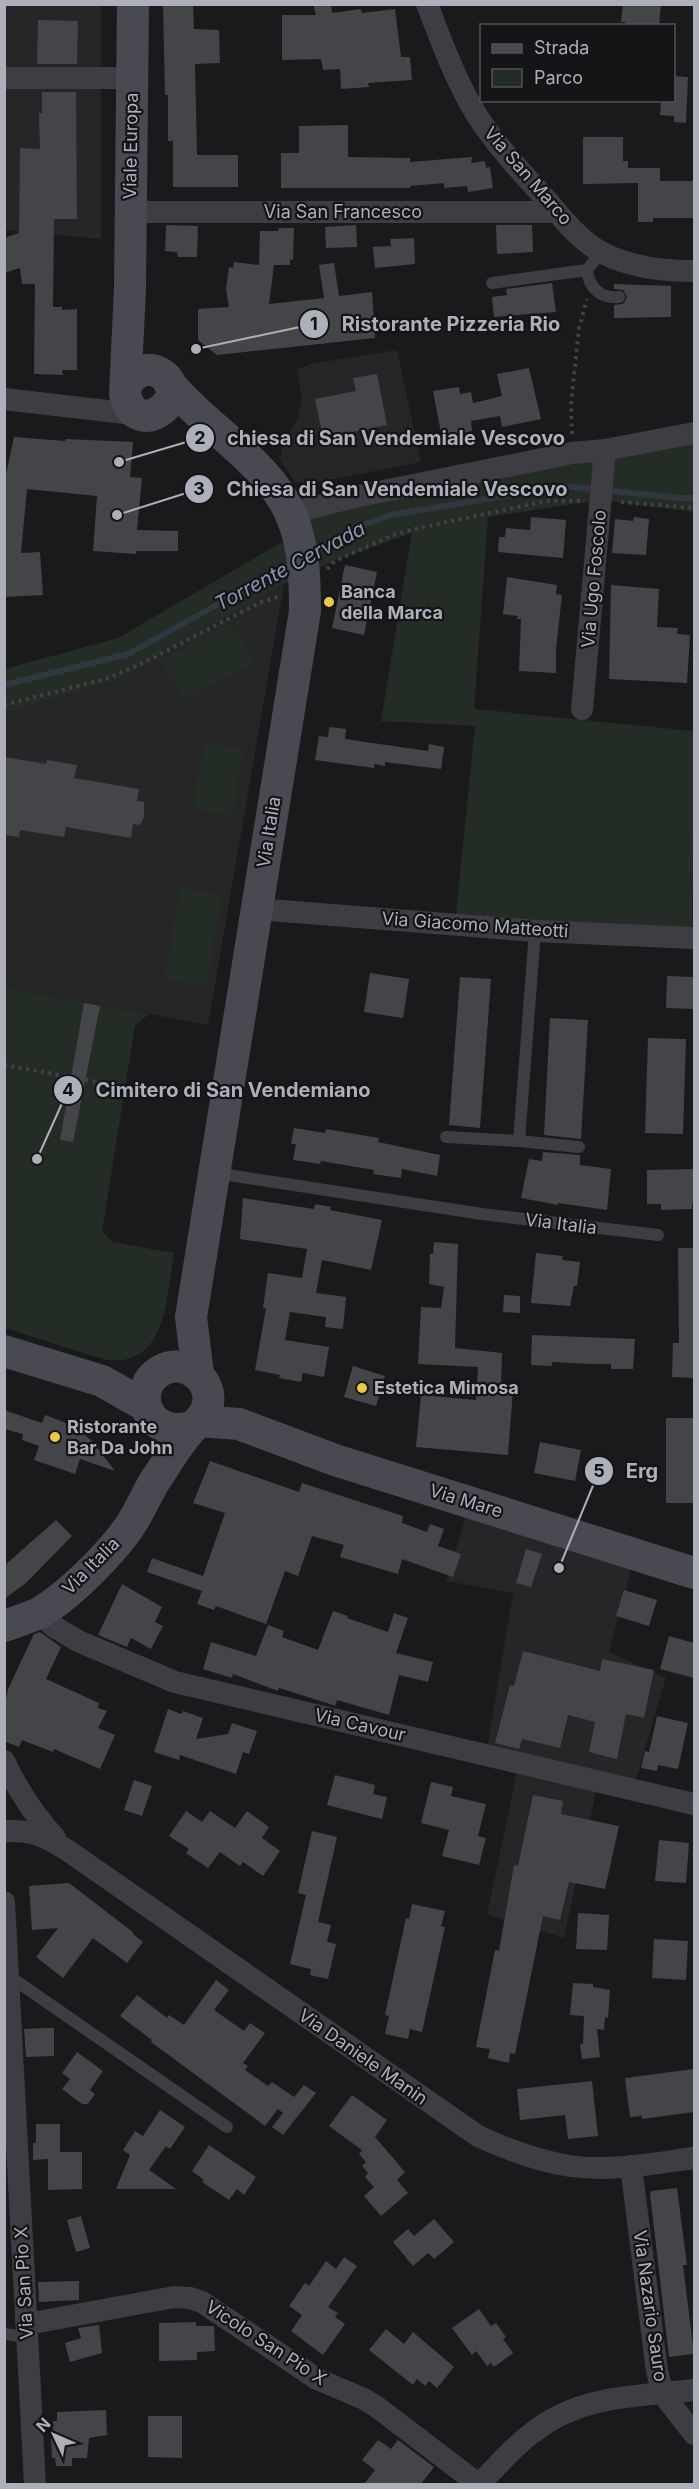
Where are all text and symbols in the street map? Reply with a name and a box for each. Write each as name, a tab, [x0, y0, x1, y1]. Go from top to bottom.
legend	[480, 24, 675, 102]
text: Strada	[534, 37, 589, 58]
text: Parco	[534, 67, 583, 88]
street label: Viale Europa	[119, 92, 142, 200]
street label: Via San Marco	[480, 122, 577, 229]
street label: Via San Francesco	[264, 201, 422, 222]
callout: Ristorante Pizzeria Rio	[299, 305, 572, 343]
text: Ristorante Pizzeria Rio	[342, 312, 560, 336]
text: 1	[310, 313, 318, 334]
callout: chiesa di San Vendemiale Vescovo	[185, 419, 577, 457]
text: chiesa di San Vendemiale Vescovo	[227, 426, 565, 450]
text: 2	[194, 427, 206, 448]
callout: Chiesa di San Vendemiale Vescovo	[184, 470, 579, 508]
text: Chiesa di San Vendemiale Vescovo	[226, 477, 568, 501]
text: 3	[193, 478, 205, 499]
street label: Via Ugo Foscolo	[577, 509, 610, 649]
water label: Torrente Cervada	[211, 516, 369, 616]
place label: Banca della Marca	[341, 581, 443, 623]
marker: Banca della Marca	[322, 595, 336, 609]
street label: Via Italia	[253, 795, 285, 869]
street label: Via Giacomo Matteotti	[381, 908, 569, 942]
callout: Cimitero di San Vendemiano	[53, 1071, 382, 1109]
text: Cimitero di San Vendemiano	[96, 1078, 370, 1102]
text: 4	[62, 1079, 74, 1100]
street label: Via Italia	[524, 1209, 598, 1238]
place label: Estetica Mimosa	[374, 1377, 519, 1398]
marker: Estetica Mimosa	[355, 1381, 369, 1395]
place label: Ristorante Bar Da John	[67, 1416, 173, 1458]
marker: Ristorante Bar Da John	[48, 1430, 62, 1444]
callout: Erg	[584, 1452, 670, 1490]
text: Erg	[626, 1459, 658, 1483]
text: 5	[593, 1460, 605, 1481]
street label: Via Mare	[427, 1479, 505, 1522]
street label: Via Italia	[58, 1533, 124, 1599]
street label: Via Cavour	[312, 1704, 408, 1745]
street label: Via Daniele Manin	[295, 2004, 432, 2109]
street label: Via San Pio X	[10, 2226, 37, 2340]
street label: Via Nazario Sauro	[629, 2229, 672, 2383]
street label: Vicolo San Pio X	[202, 2296, 330, 2389]
north arrow	[24, 2405, 84, 2465]
text: N	[32, 2413, 55, 2436]

